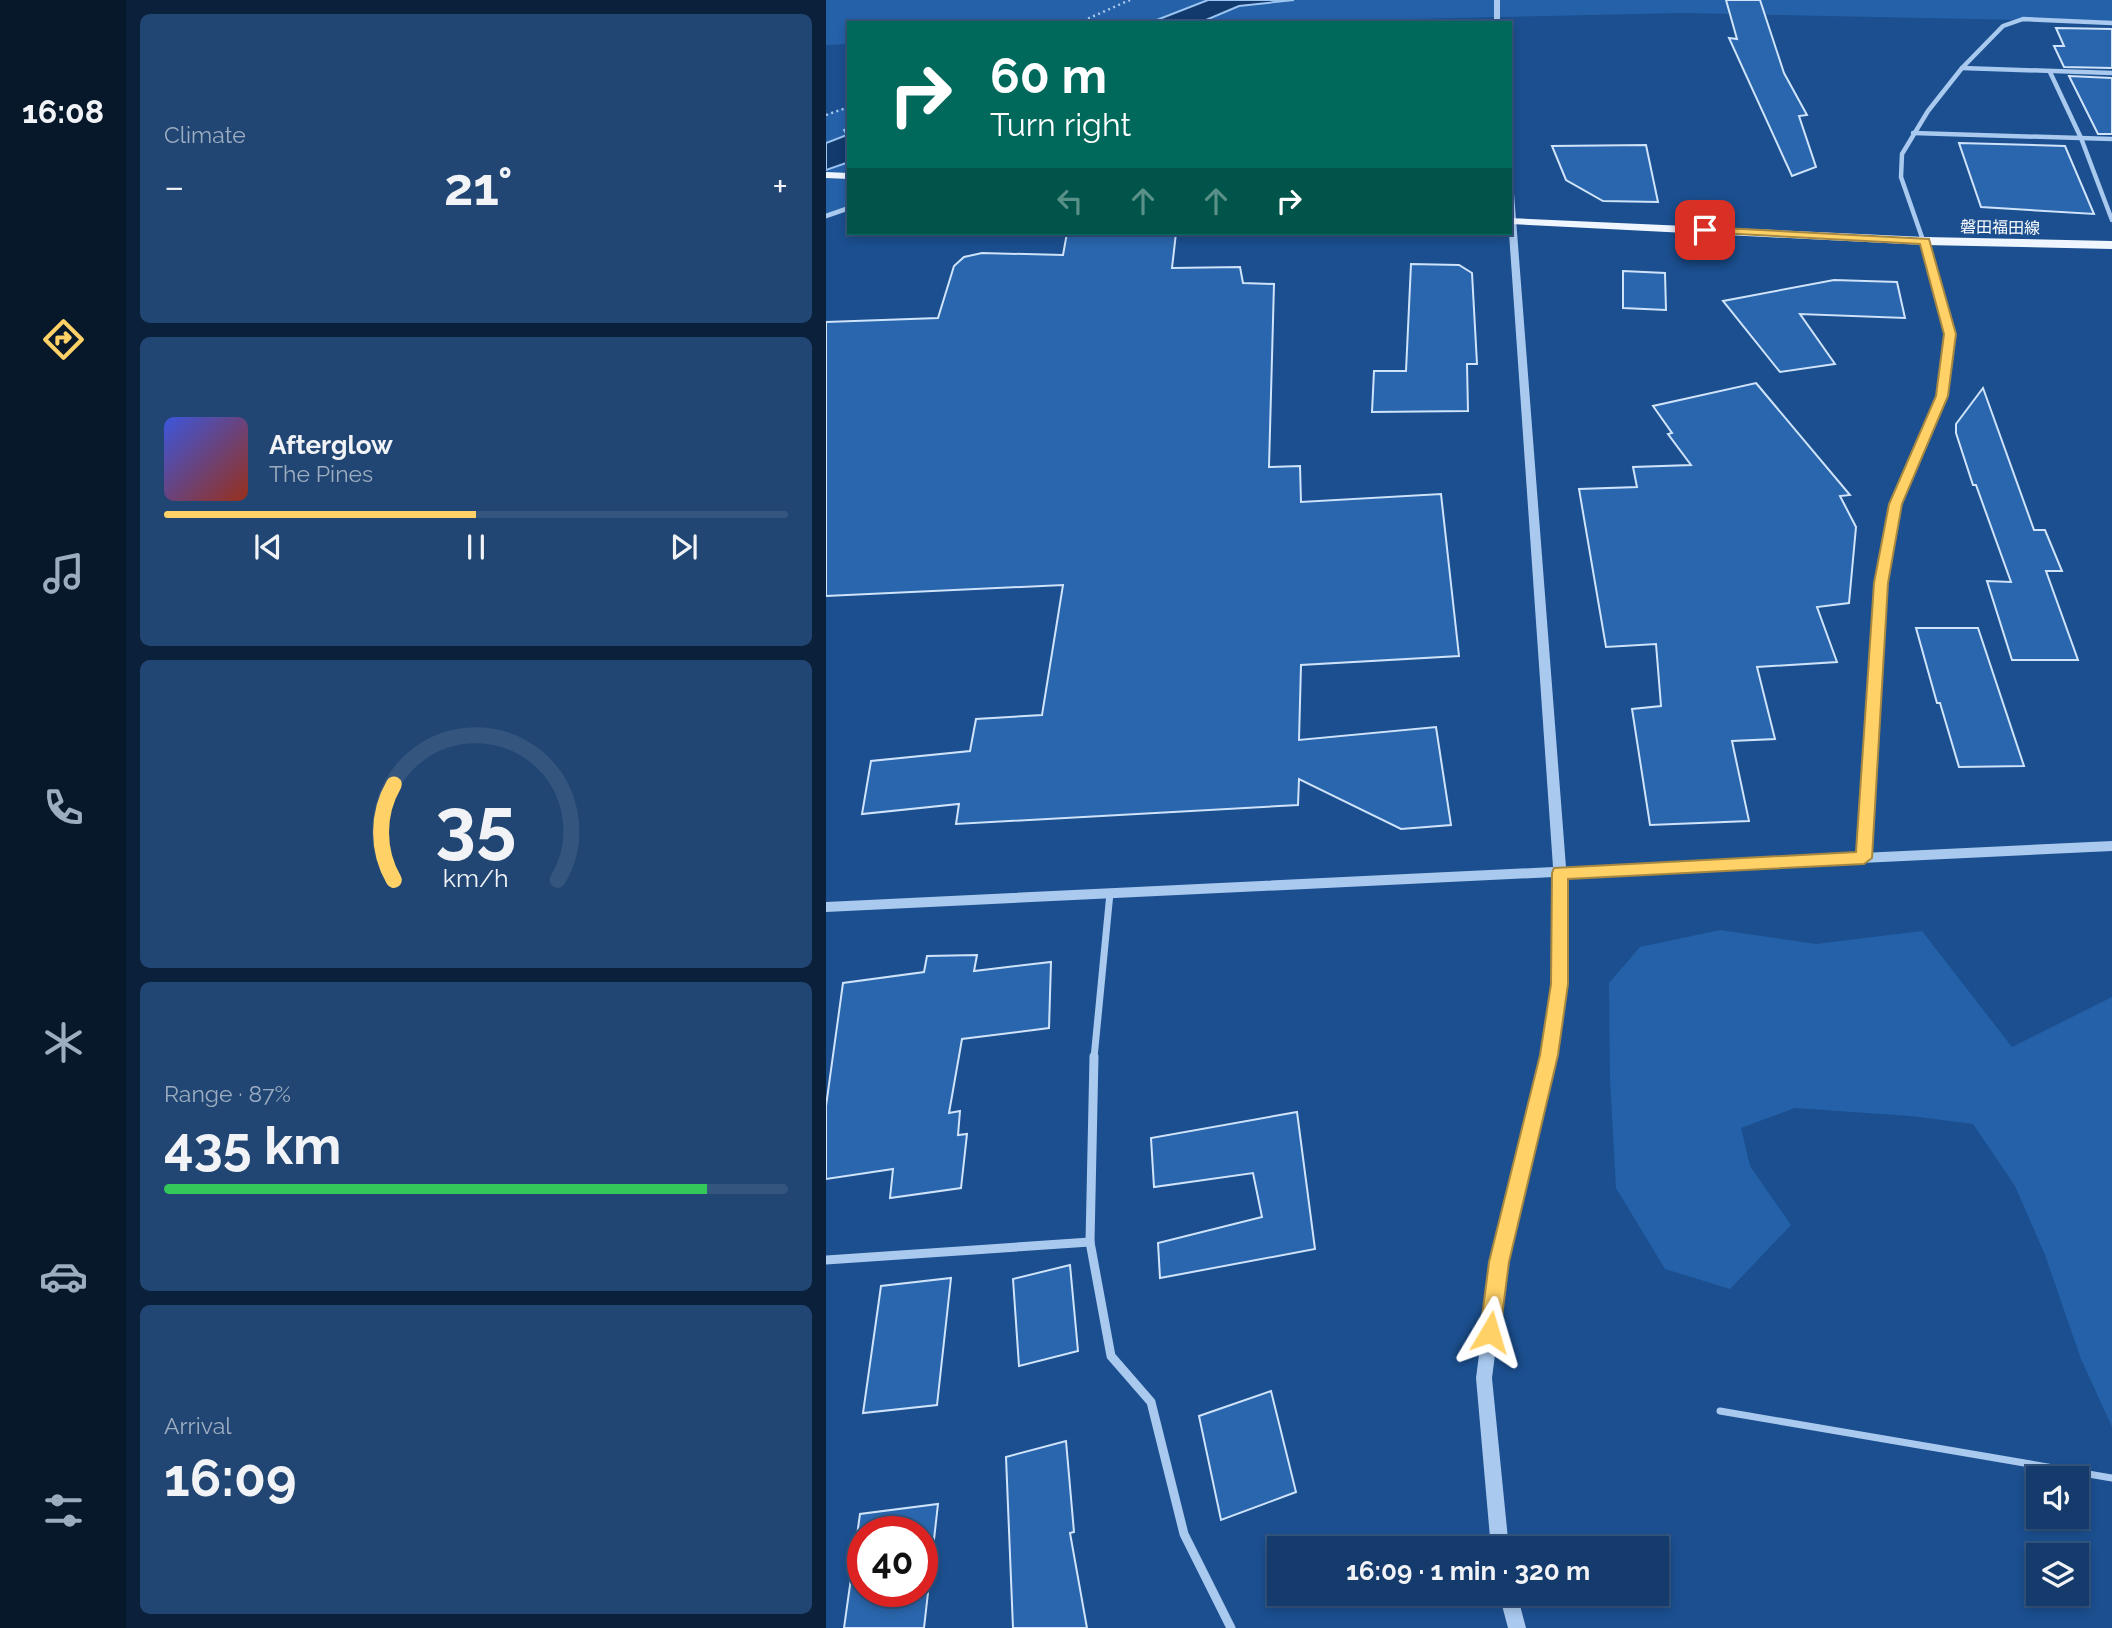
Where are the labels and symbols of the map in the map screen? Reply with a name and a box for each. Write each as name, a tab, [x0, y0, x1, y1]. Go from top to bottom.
pin	[1675, 200, 1735, 260]
street label: 磐田福田線	[1960, 217, 2040, 238]
position arrow	[1453, 1295, 1527, 1369]
speed limit sign: 40	[847, 1516, 938, 1607]

